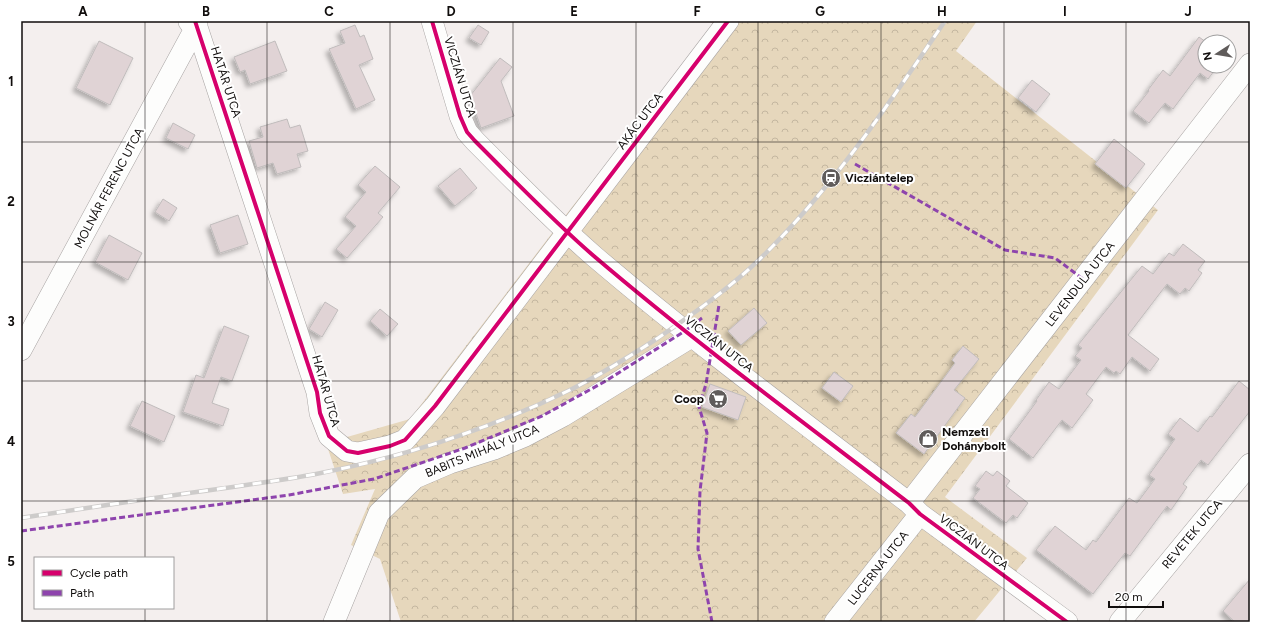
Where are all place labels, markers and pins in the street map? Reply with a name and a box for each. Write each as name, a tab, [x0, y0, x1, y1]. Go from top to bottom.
station icon: Vicziántelep	[820, 167, 842, 189]
place label: Vicziántelep	[845, 171, 914, 185]
supermarket icon: Coop	[707, 388, 729, 410]
place label: Coop	[674, 392, 704, 406]
place label: Nemzeti Dohánybolt	[942, 425, 1006, 453]
shop icon: Nemzeti Dohánybolt	[917, 428, 939, 450]

